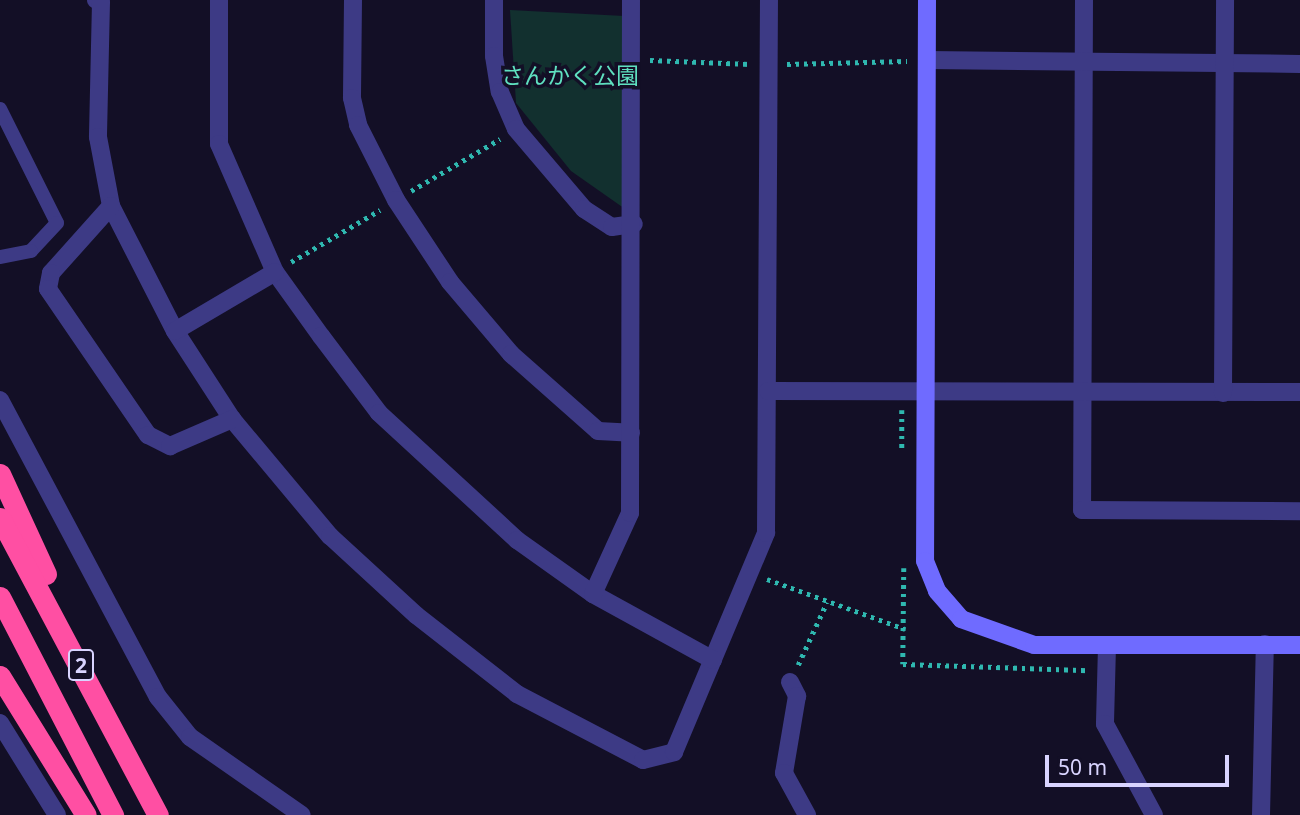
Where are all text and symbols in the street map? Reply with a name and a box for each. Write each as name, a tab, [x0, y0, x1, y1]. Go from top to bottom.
park label: さんかく公園	[501, 61, 639, 89]
road number: 2	[67, 648, 95, 682]
scale bar	[1048, 742, 1232, 786]
text: 50 m	[1058, 753, 1107, 781]

